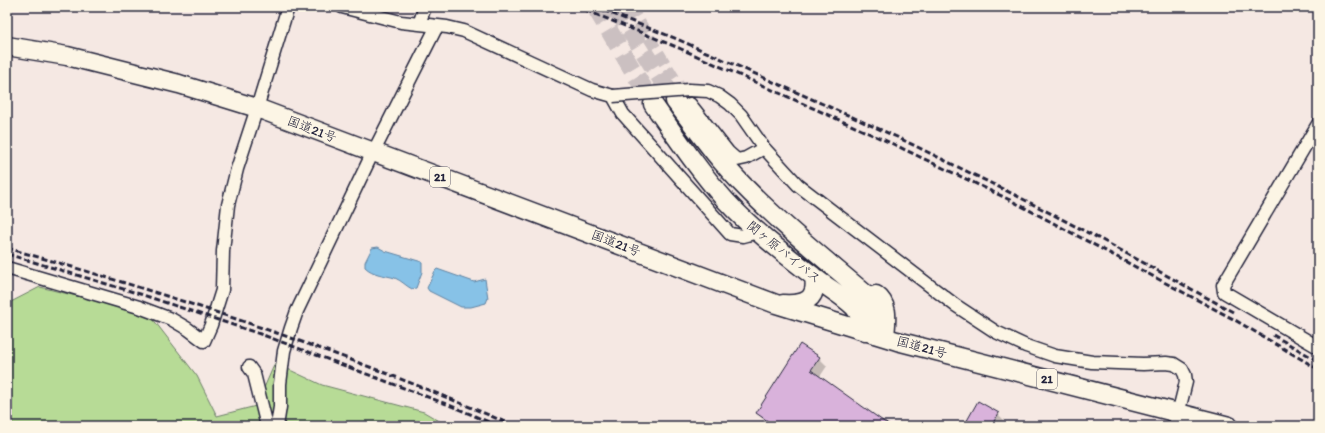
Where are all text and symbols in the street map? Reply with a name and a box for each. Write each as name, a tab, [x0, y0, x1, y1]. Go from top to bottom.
street label: 国道21号	[285, 113, 339, 145]
road number: 21	[430, 167, 450, 187]
street label: 関ヶ原バイパス	[744, 218, 824, 286]
street label: 国道21号	[589, 227, 643, 259]
street label: 国道21号	[895, 333, 949, 361]
road number: 21	[1037, 369, 1057, 389]

